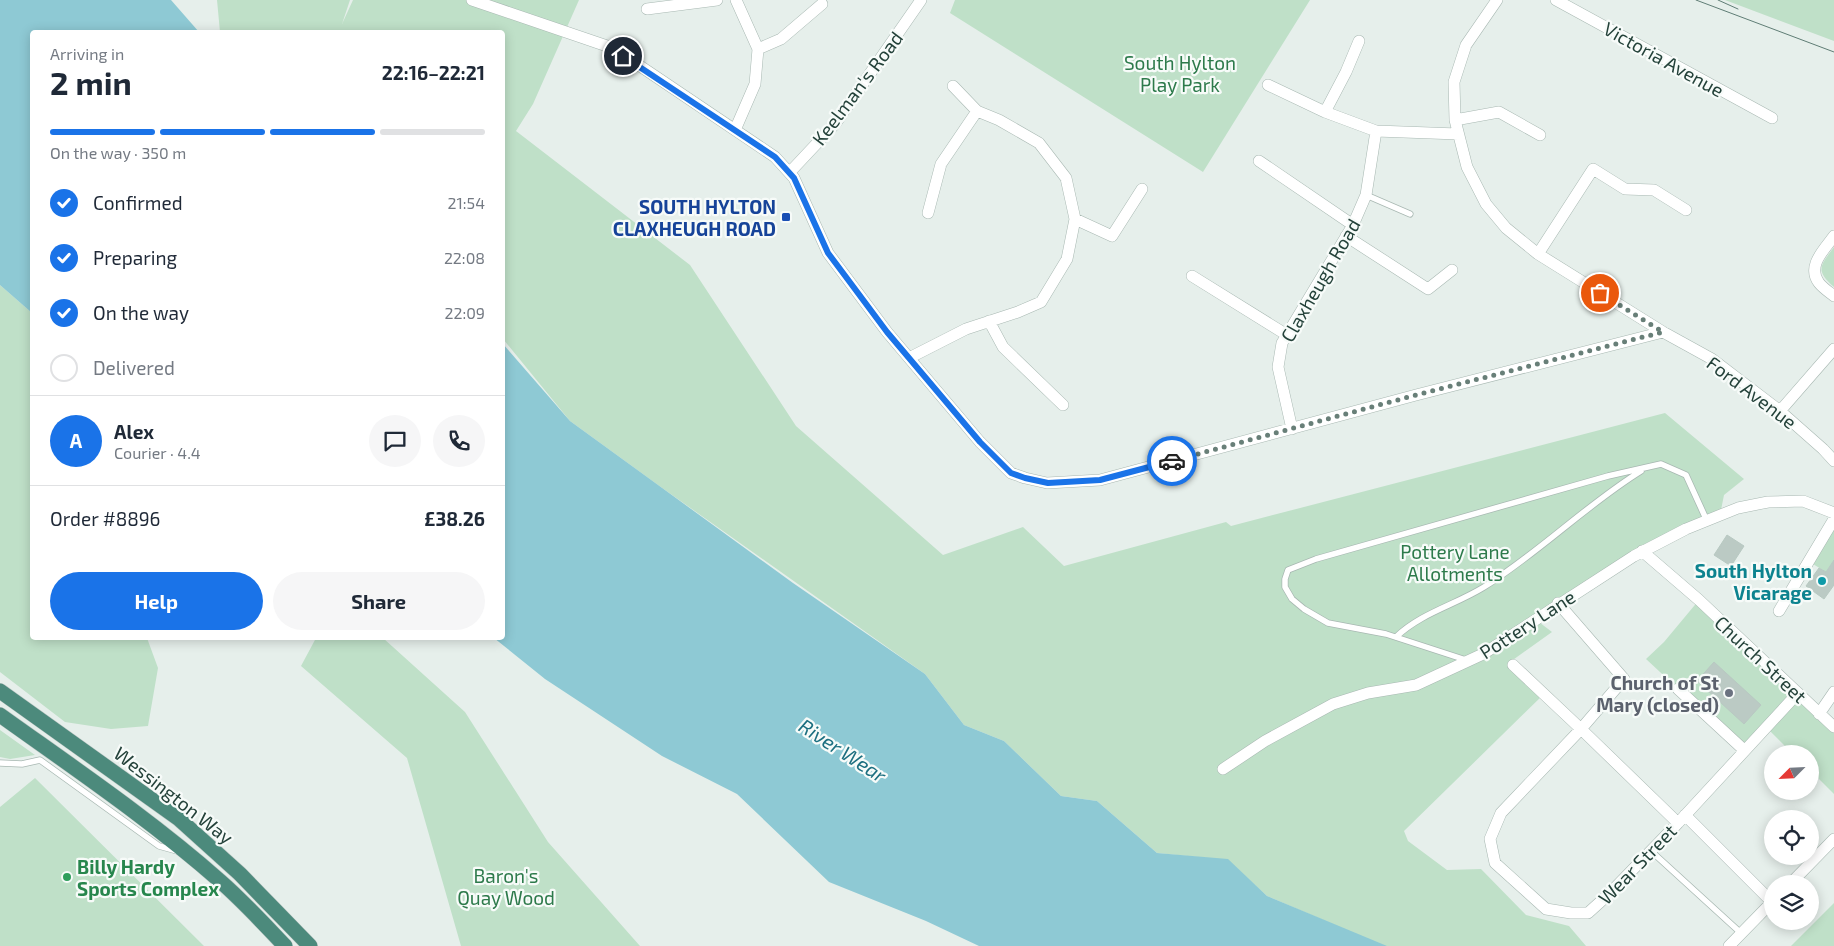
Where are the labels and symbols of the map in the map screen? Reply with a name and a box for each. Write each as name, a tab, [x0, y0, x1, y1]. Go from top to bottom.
street label: Victoria Avenue	[1600, 17, 1728, 101]
street label: Keelman's Road	[807, 27, 907, 149]
pin	[602, 35, 644, 77]
park label: South Hylton Play Park	[1124, 51, 1236, 96]
place label: SOUTH HYLTON CLAXHEUGH ROAD	[613, 195, 776, 240]
marker: SOUTH HYLTON CLAXHEUGH ROAD	[780, 211, 792, 223]
street label: Claxheugh Road	[1275, 214, 1365, 346]
pin	[1579, 272, 1621, 314]
street label: Ford Avenue	[1703, 351, 1801, 433]
courier	[1147, 436, 1197, 486]
park label: Pottery Lane Allotments	[1400, 540, 1510, 585]
place label: South Hylton Vicarage	[1695, 559, 1812, 604]
marker: South Hylton Vicarage	[1816, 575, 1828, 587]
street label: Pottery Lane	[1475, 585, 1579, 663]
street label: Church Street	[1710, 611, 1812, 707]
place label: Church of St Mary (closed)	[1596, 671, 1719, 717]
marker: Church of St Mary (closed)	[1723, 687, 1735, 699]
water label: River Wear	[795, 713, 892, 788]
street label: Wessington Way	[110, 741, 238, 849]
north arrow	[1764, 745, 1819, 800]
street label: Wear Street	[1593, 819, 1681, 909]
place label: Billy Hardy Sports Complex	[77, 855, 219, 900]
park label: Baron's Quay Wood	[457, 864, 555, 909]
marker: Billy Hardy Sports Complex	[61, 871, 73, 883]

